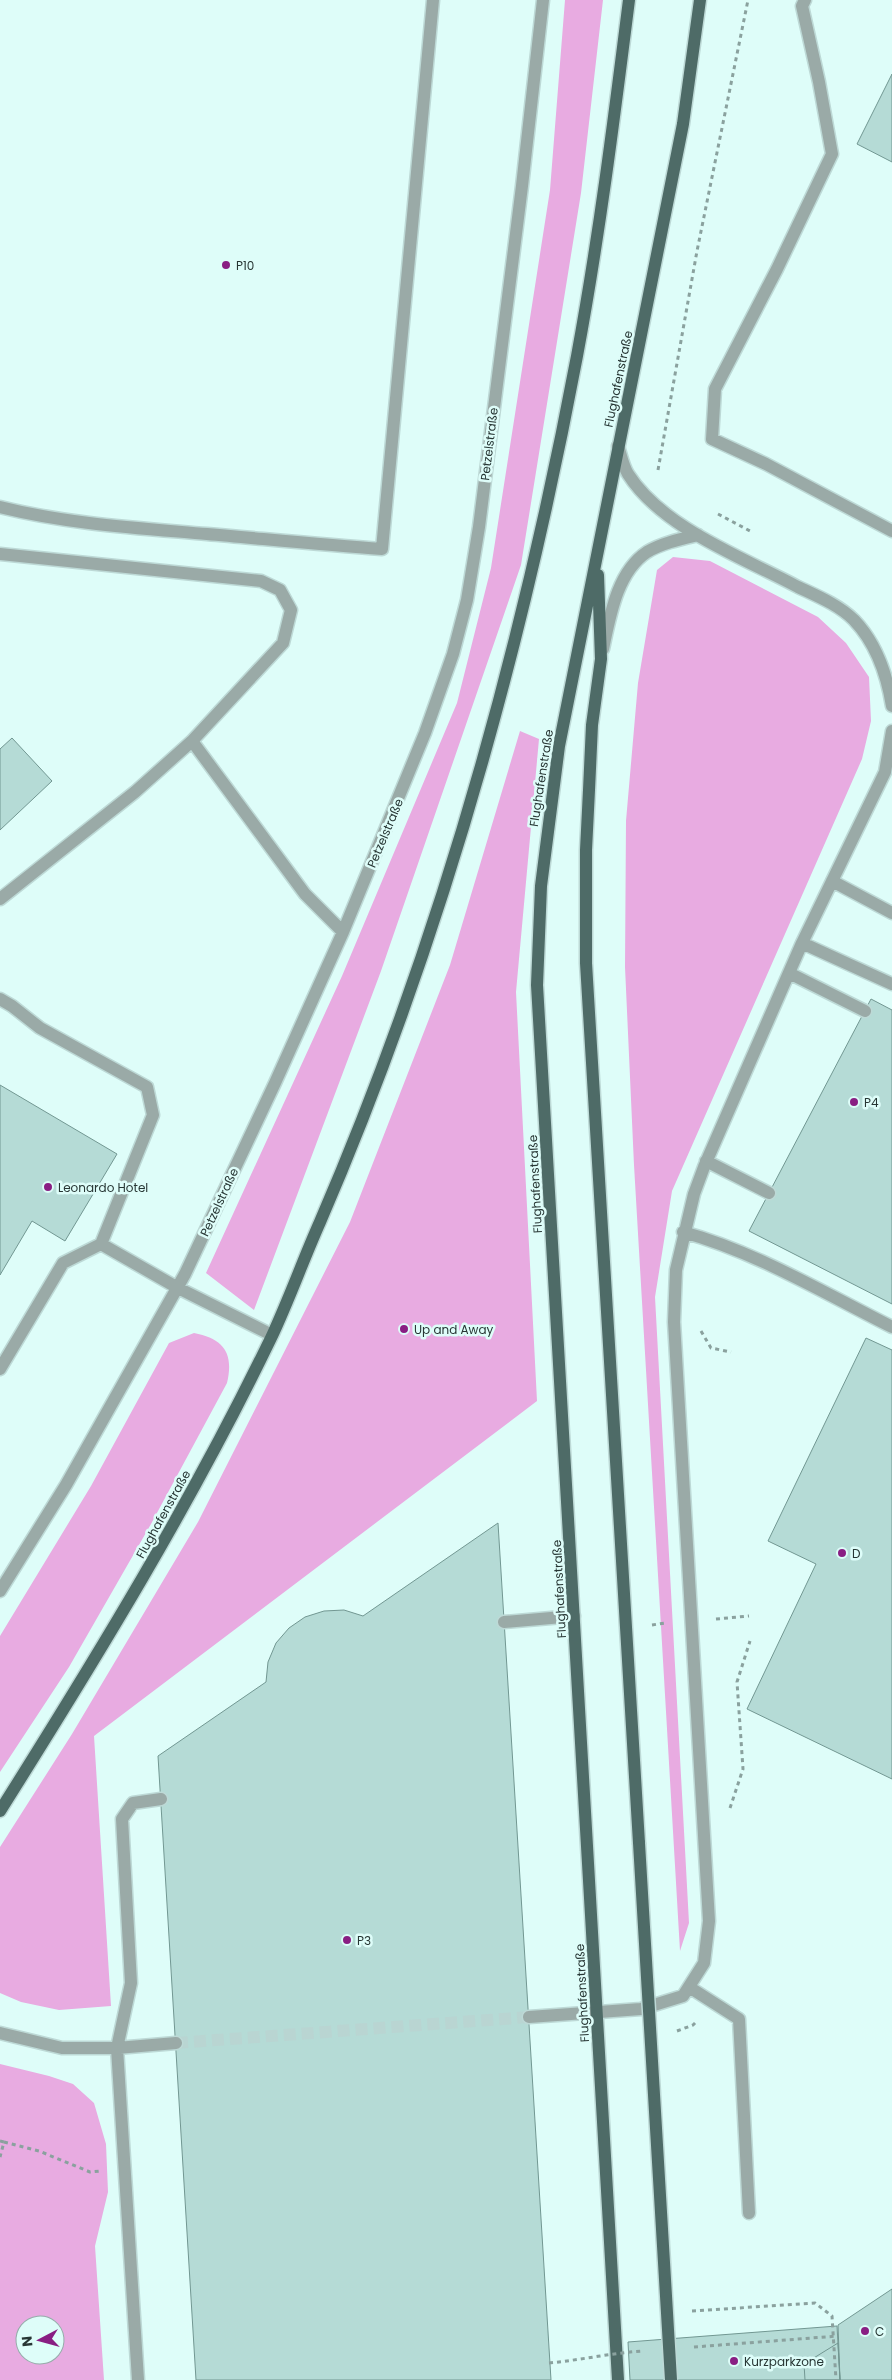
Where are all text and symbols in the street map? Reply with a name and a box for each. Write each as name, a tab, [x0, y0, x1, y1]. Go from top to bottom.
place label: P10	[236, 257, 254, 274]
marker: P10	[220, 259, 232, 271]
street label: Flughafenstraße	[599, 329, 637, 429]
street label: Petzelstraße	[476, 407, 502, 481]
street label: Flughafenstraße	[525, 728, 557, 828]
street label: Petzelstraße	[363, 796, 407, 870]
place label: P4	[864, 1094, 879, 1111]
marker: P4	[848, 1096, 860, 1108]
street label: Flughafenstraße	[524, 1134, 546, 1234]
street label: Petzelstraße	[196, 1165, 242, 1239]
place label: Leonardo Hotel	[58, 1179, 148, 1196]
marker: Leonardo Hotel	[42, 1181, 54, 1193]
place label: Up and Away	[414, 1321, 494, 1338]
marker: Up and Away	[398, 1323, 410, 1335]
street label: Flughafenstraße	[132, 1467, 194, 1561]
street label: Flughafenstraße	[548, 1539, 570, 1639]
place label: D	[852, 1545, 860, 1562]
marker: D	[836, 1547, 848, 1559]
place label: P3	[357, 1932, 371, 1949]
marker: P3	[341, 1934, 353, 1946]
street label: Flughafenstraße	[571, 1943, 593, 2043]
north arrow	[15, 2315, 65, 2365]
place label: C	[875, 2323, 884, 2340]
marker: C	[859, 2325, 871, 2337]
text: N	[17, 2335, 38, 2348]
place label: Kurzparkzone	[744, 2353, 824, 2370]
marker: Kurzparkzone	[728, 2355, 740, 2367]

